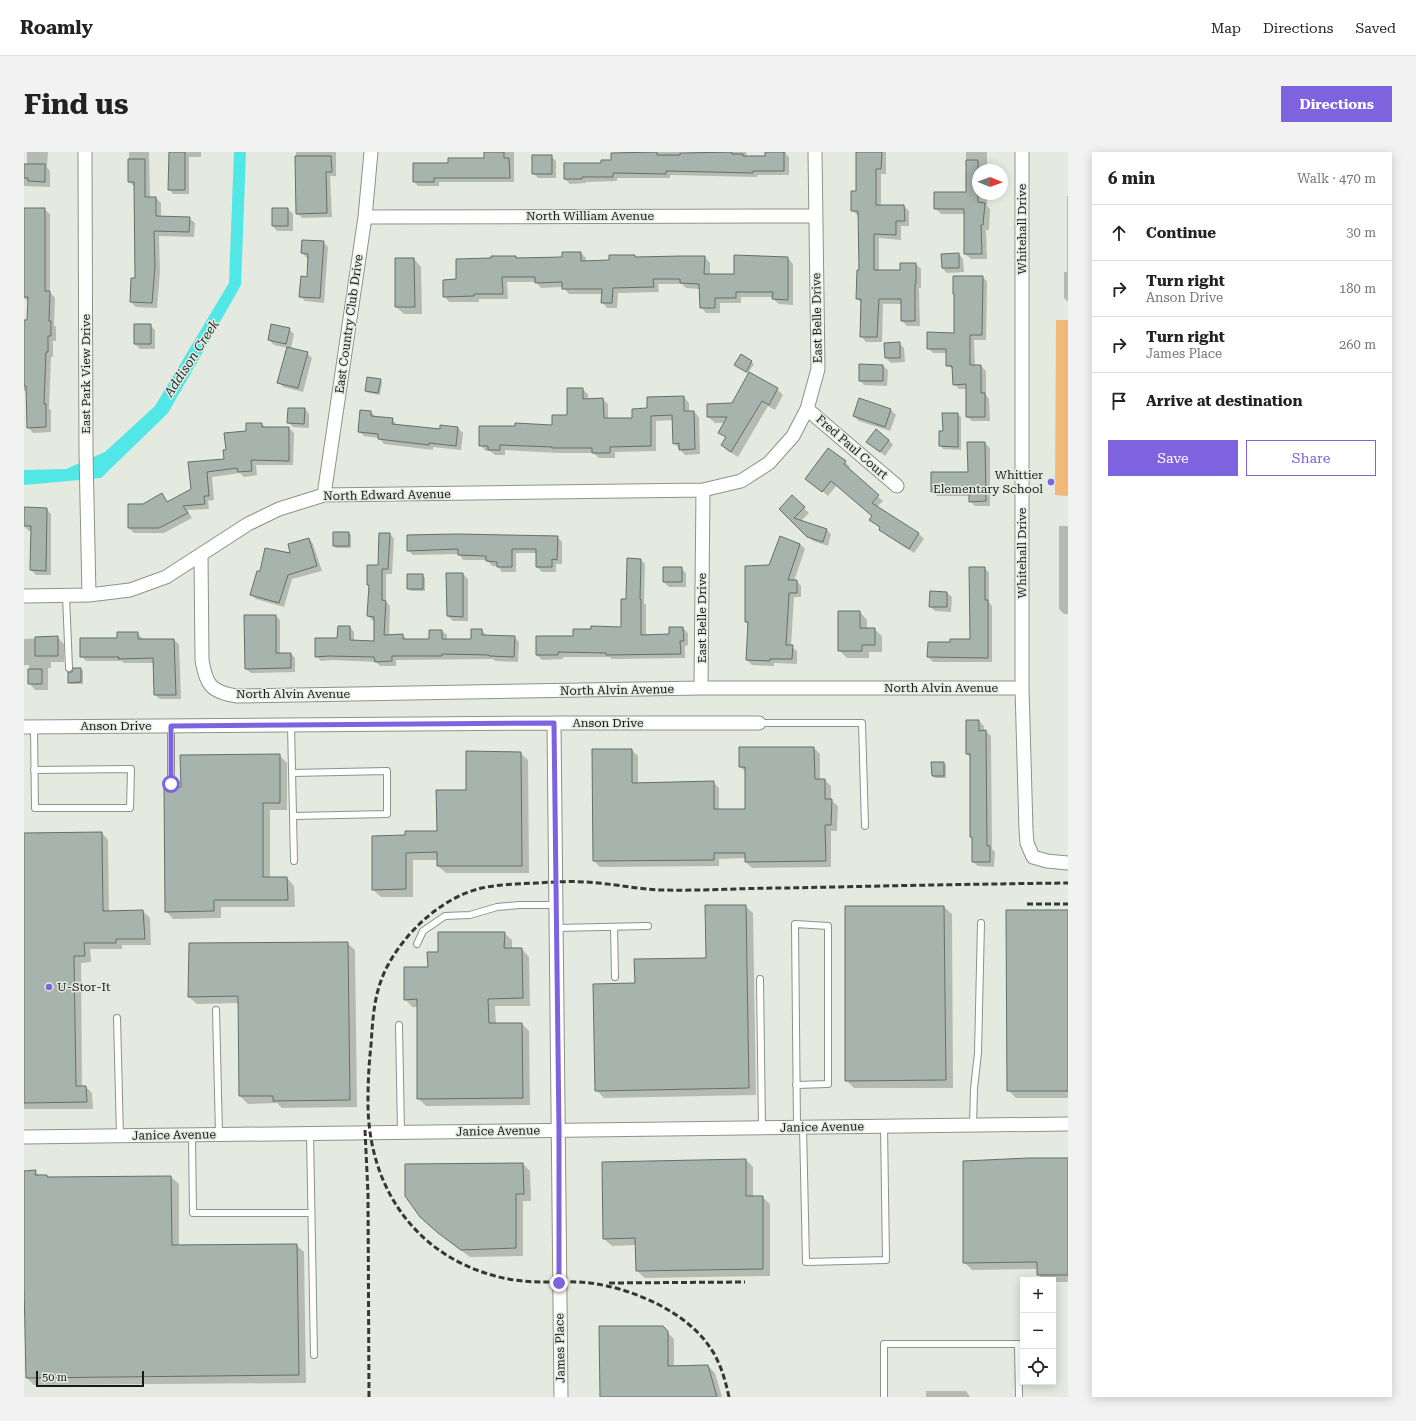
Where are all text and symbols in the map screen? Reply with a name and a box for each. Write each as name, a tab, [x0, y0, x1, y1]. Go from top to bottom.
text: Roamly	[20, 16, 93, 39]
text: Map	[1211, 20, 1241, 36]
text: Directions	[1263, 20, 1333, 36]
text: Saved	[1355, 20, 1396, 36]
button: Directions	[1281, 86, 1392, 122]
text: Find us	[24, 88, 128, 121]
north arrow	[972, 164, 1008, 200]
text: 6 min	[1108, 168, 1155, 188]
text: Walk · 470 m	[1297, 171, 1376, 186]
street label: Whitehall Drive	[1015, 183, 1029, 274]
street label: North William Avenue	[526, 209, 654, 223]
icon: ahead	[1108, 222, 1130, 244]
text: Continue	[1146, 224, 1216, 242]
text: 30 m	[1346, 225, 1376, 240]
street label: East Country Club Drive	[332, 253, 366, 395]
street label: East Belle Drive	[809, 272, 825, 363]
text: Turn right	[1146, 272, 1225, 290]
icon: right	[1108, 278, 1130, 300]
text: 180 m	[1339, 281, 1376, 296]
text: Anson Drive	[1146, 290, 1223, 305]
street label: East Park View Drive	[79, 314, 93, 434]
water label: Addison Creek	[161, 316, 222, 400]
text: Turn right	[1146, 328, 1225, 346]
icon: right	[1108, 334, 1130, 356]
text: 260 m	[1339, 337, 1376, 352]
text: James Place	[1146, 346, 1222, 361]
icon: arrive	[1108, 390, 1130, 412]
text: Arrive at destination	[1146, 392, 1302, 410]
street label: Fred Paul Court	[813, 412, 891, 482]
button: Save	[1108, 440, 1238, 476]
button: Share	[1246, 440, 1376, 476]
place label: Whittier Elementary School	[933, 468, 1043, 496]
marker: Whittier Elementary School	[1046, 477, 1056, 487]
street label: North Edward Avenue	[323, 487, 451, 503]
street label: Whitehall Drive	[1015, 507, 1029, 598]
street label: East Belle Drive	[695, 572, 709, 663]
street label: North Alvin Avenue	[884, 681, 998, 695]
street label: North Alvin Avenue	[560, 682, 675, 698]
street label: North Alvin Avenue	[236, 687, 350, 701]
street label: Anson Drive	[572, 716, 644, 730]
street label: Anson Drive	[80, 719, 152, 733]
route start	[162, 775, 180, 793]
place label: U-Stor-It	[57, 980, 111, 994]
marker: U-Stor-It	[44, 982, 54, 992]
street label: Janice Avenue	[780, 1119, 864, 1135]
street label: Janice Avenue	[456, 1123, 540, 1139]
street label: Janice Avenue	[132, 1127, 216, 1143]
route end	[550, 1274, 568, 1292]
map controls	[1020, 1277, 1056, 1385]
button: +	[1020, 1277, 1056, 1313]
street label: James Place	[552, 1312, 568, 1383]
button: −	[1020, 1313, 1056, 1349]
button: locate	[1020, 1349, 1056, 1385]
scale bar	[36, 1369, 144, 1388]
text: 50 m	[42, 1371, 67, 1384]

